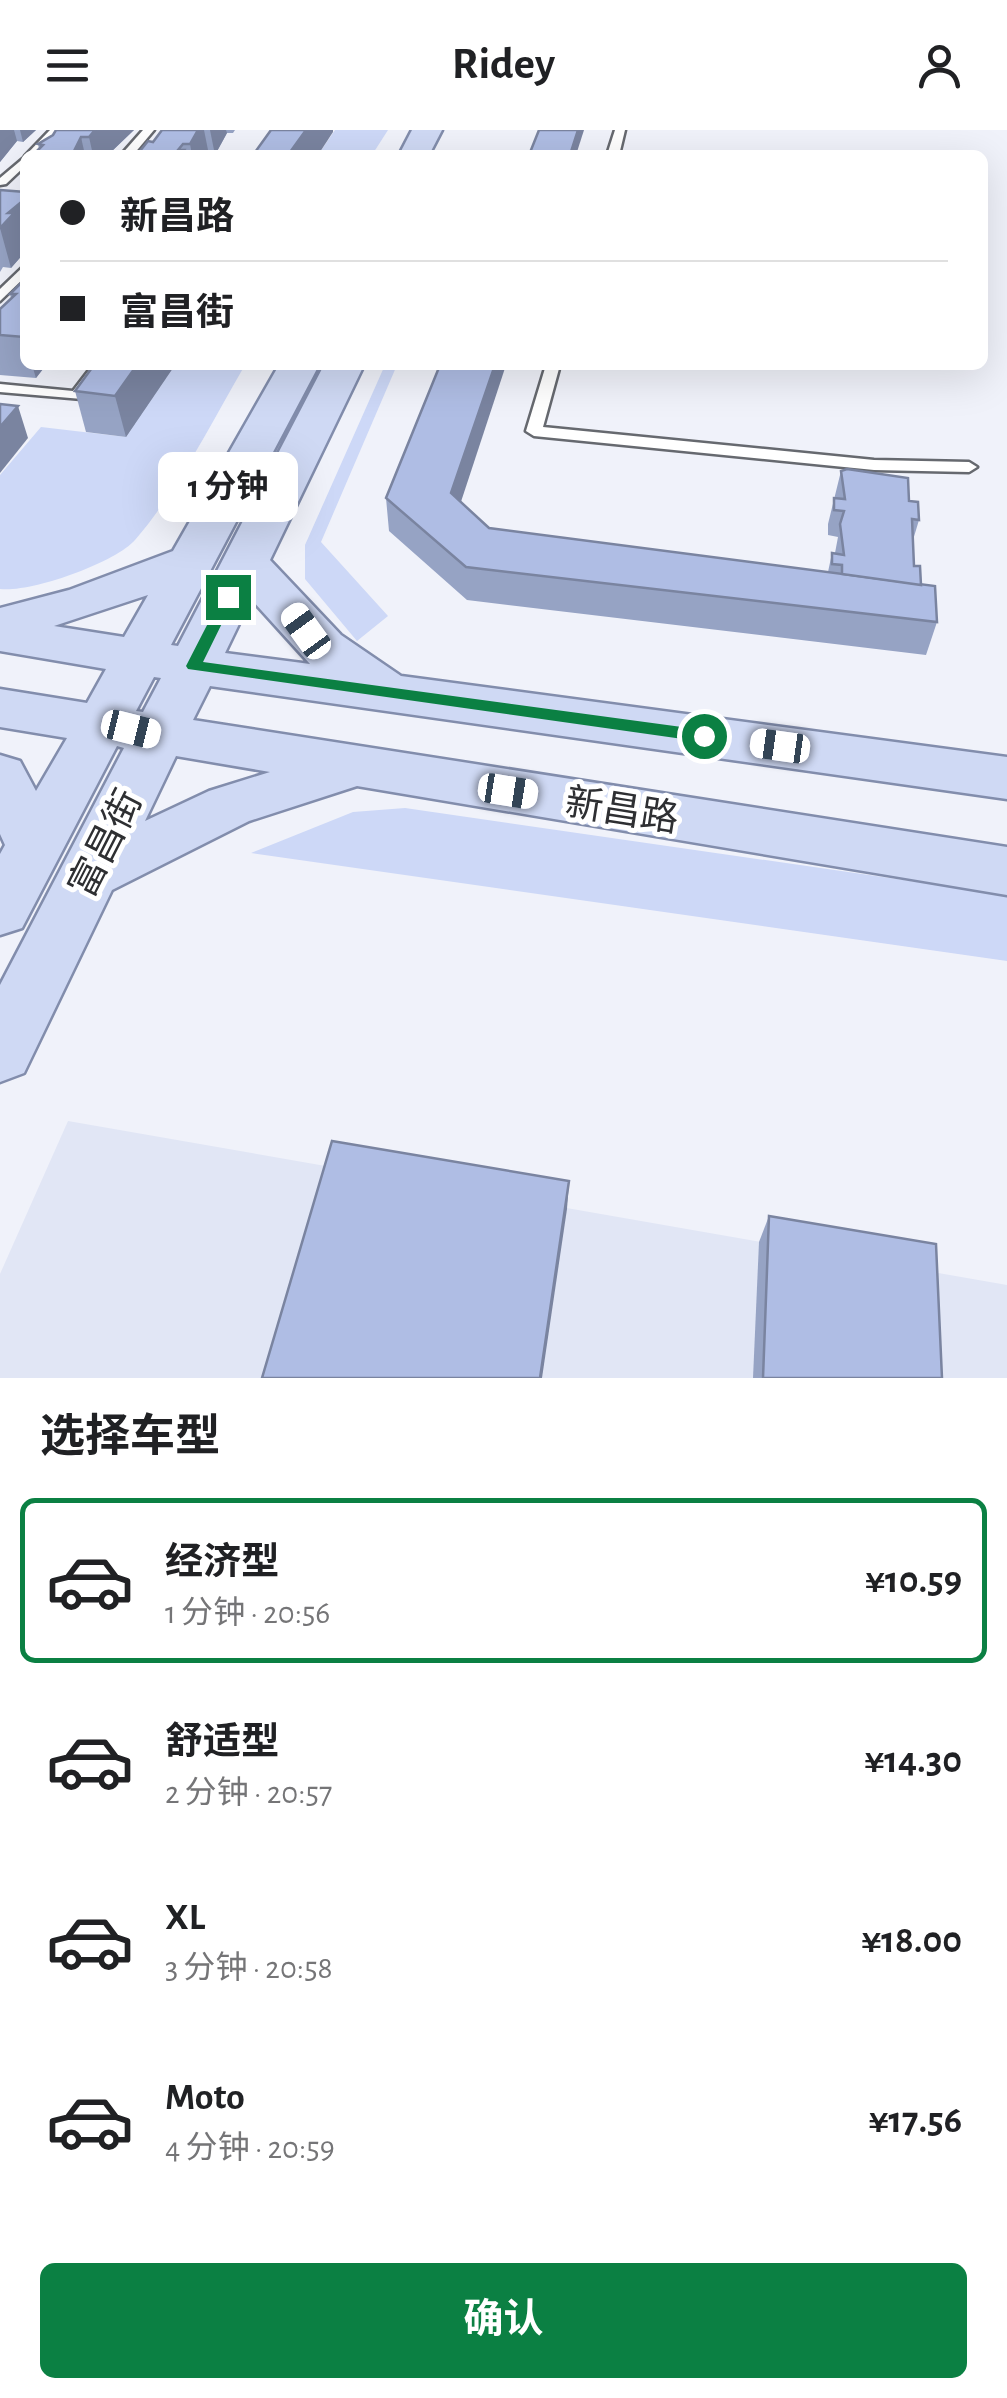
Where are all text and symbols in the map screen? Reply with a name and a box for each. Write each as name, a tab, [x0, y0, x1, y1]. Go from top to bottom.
icon: menu	[40, 38, 95, 93]
icon: person	[912, 38, 967, 93]
text: Ridey	[452, 42, 555, 87]
text: 新昌路	[120, 199, 234, 237]
text: 富昌街	[120, 295, 234, 333]
callout: 1 分钟	[158, 452, 298, 522]
text: 1 分钟	[188, 471, 268, 503]
route end	[206, 575, 251, 620]
car	[276, 598, 336, 664]
car	[98, 707, 164, 751]
route start	[682, 714, 727, 759]
car	[748, 727, 812, 765]
car	[476, 771, 540, 811]
street label: 新昌路	[562, 781, 681, 840]
street label: 富昌街	[61, 783, 150, 903]
text: 选择车型	[40, 1415, 220, 1460]
icon: car	[45, 1536, 135, 1626]
text: 经济型	[165, 1544, 279, 1582]
text: ¥10.59	[865, 1562, 962, 1600]
text: 1 分钟 · 20:56	[165, 1597, 330, 1629]
icon: car	[45, 1716, 135, 1806]
text: 舒适型	[165, 1724, 279, 1762]
text: ¥14.30	[864, 1742, 962, 1780]
text: 2 分钟 · 20:57	[165, 1777, 332, 1809]
icon: car	[45, 1896, 135, 1986]
text: XL	[165, 1899, 205, 1937]
text: ¥18.00	[861, 1922, 962, 1960]
text: 3 分钟 · 20:58	[165, 1952, 333, 1984]
icon: car	[45, 2076, 135, 2166]
text: Moto	[165, 2079, 245, 2117]
text: ¥17.56	[868, 2102, 962, 2140]
text: 4 分钟 · 20:59	[165, 2132, 335, 2164]
button: 确认	[40, 2263, 967, 2378]

